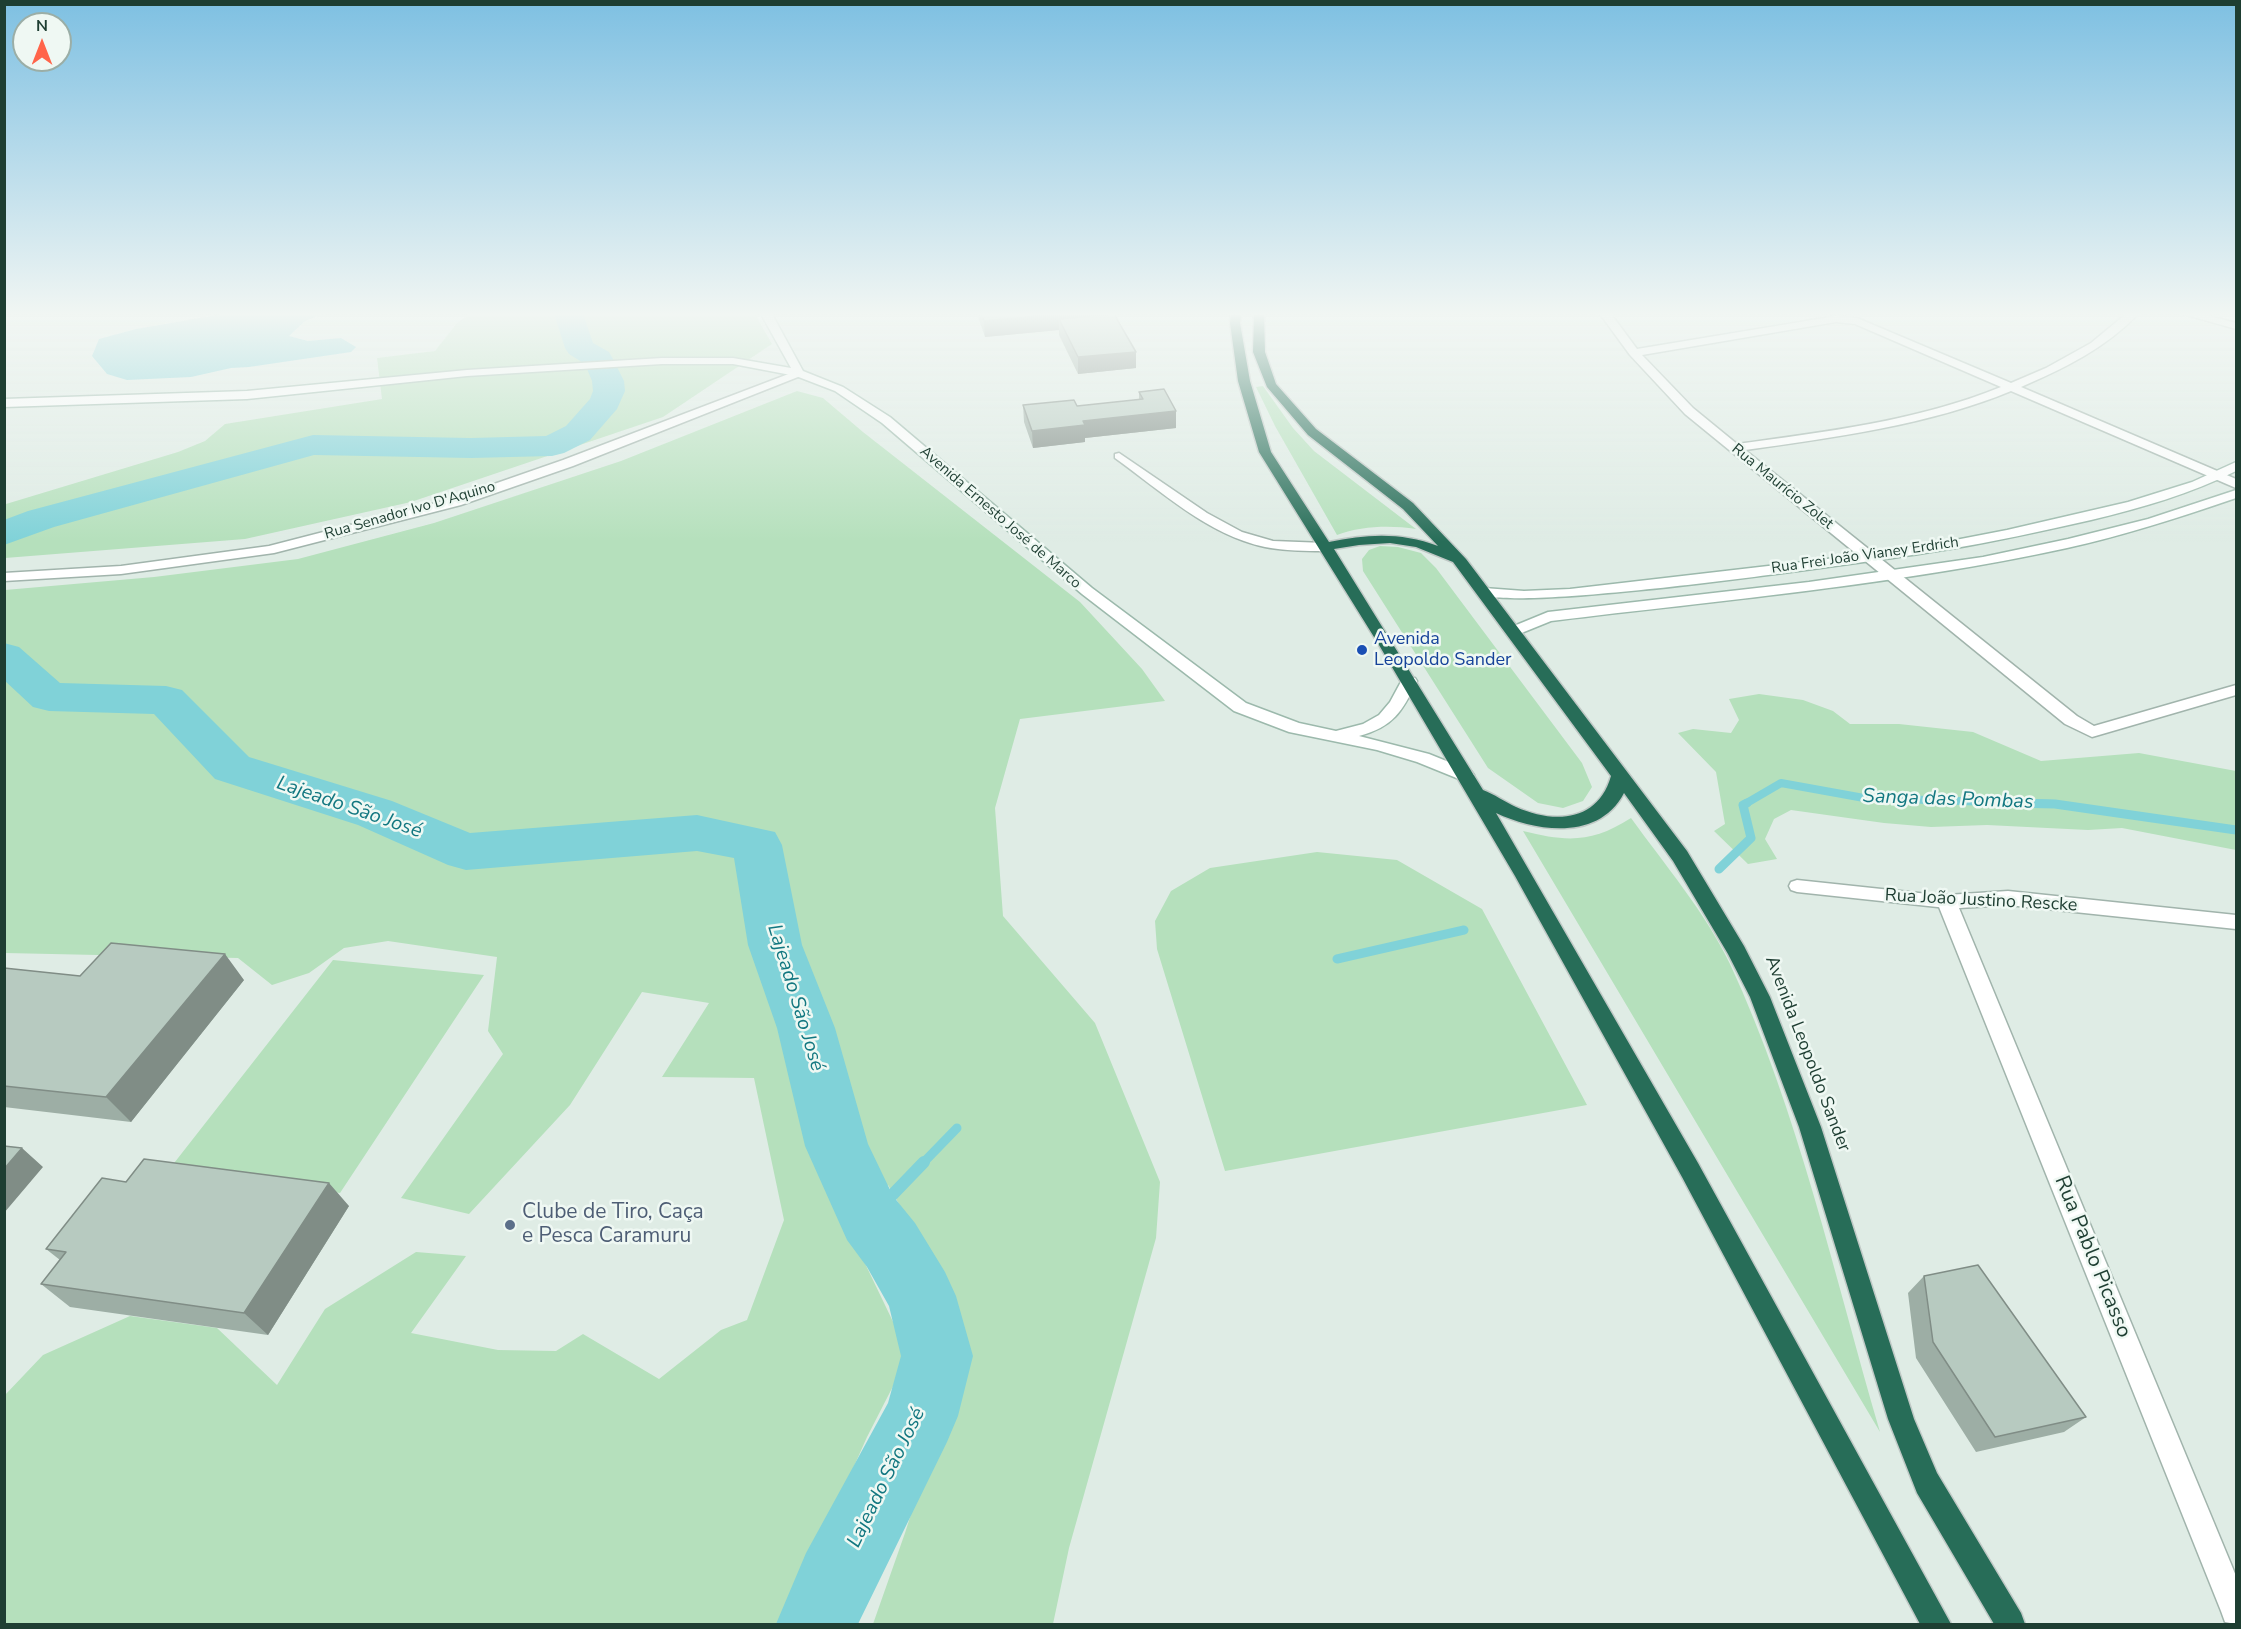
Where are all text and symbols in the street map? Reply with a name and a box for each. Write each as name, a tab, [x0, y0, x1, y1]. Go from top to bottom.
north arrow	[12, 12, 72, 72]
text: N	[36, 15, 48, 37]
street label: Rua Maurício Zolet	[1728, 441, 1836, 533]
street label: Avenida Ernesto José de Marco	[916, 443, 1084, 593]
street label: Rua Senador Ivo D'Aquino	[323, 478, 497, 544]
street label: Rua Frei João Vianey Erdrich	[1770, 534, 1960, 578]
place label: Avenida Leopoldo Sander	[1374, 629, 1511, 672]
marker: Avenida Leopoldo Sander	[1355, 643, 1369, 657]
water label: Lajeado São José	[273, 772, 425, 844]
water label: Sanga das Pombas	[1862, 785, 2034, 815]
street label: Rua João Justino Rescke	[1884, 885, 2078, 917]
water label: Lajeado São José	[761, 922, 829, 1074]
street label: Avenida Leopoldo Sander	[1760, 953, 1854, 1155]
street label: Rua Pablo Picasso	[2048, 1172, 2136, 1342]
place label: Clube de Tiro, Caça e Pesca Caramuru	[522, 1200, 704, 1250]
marker: Clube de Tiro, Caça e Pesca Caramuru	[503, 1218, 517, 1232]
water label: Lajeado São José	[843, 1404, 931, 1552]

